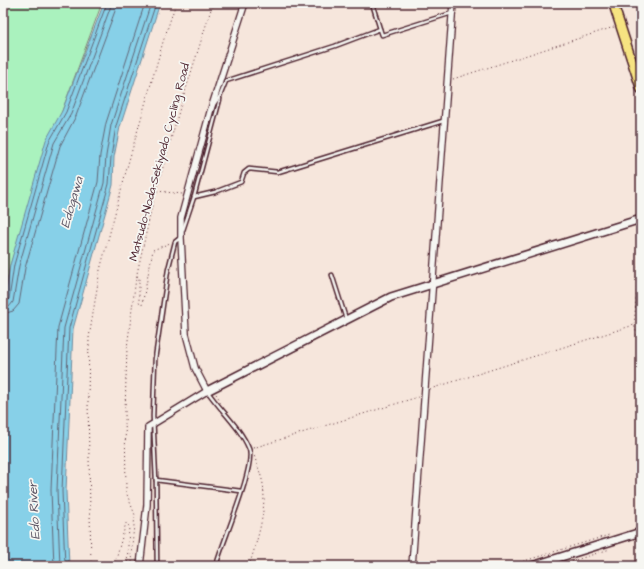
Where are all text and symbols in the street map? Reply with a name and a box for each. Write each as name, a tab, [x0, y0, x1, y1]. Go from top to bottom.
street label: Matsudo-Noda-Sekiyado Cycling Road	[125, 61, 195, 263]
water label: Edogawa	[56, 173, 89, 230]
water label: Edo River	[23, 478, 45, 540]

